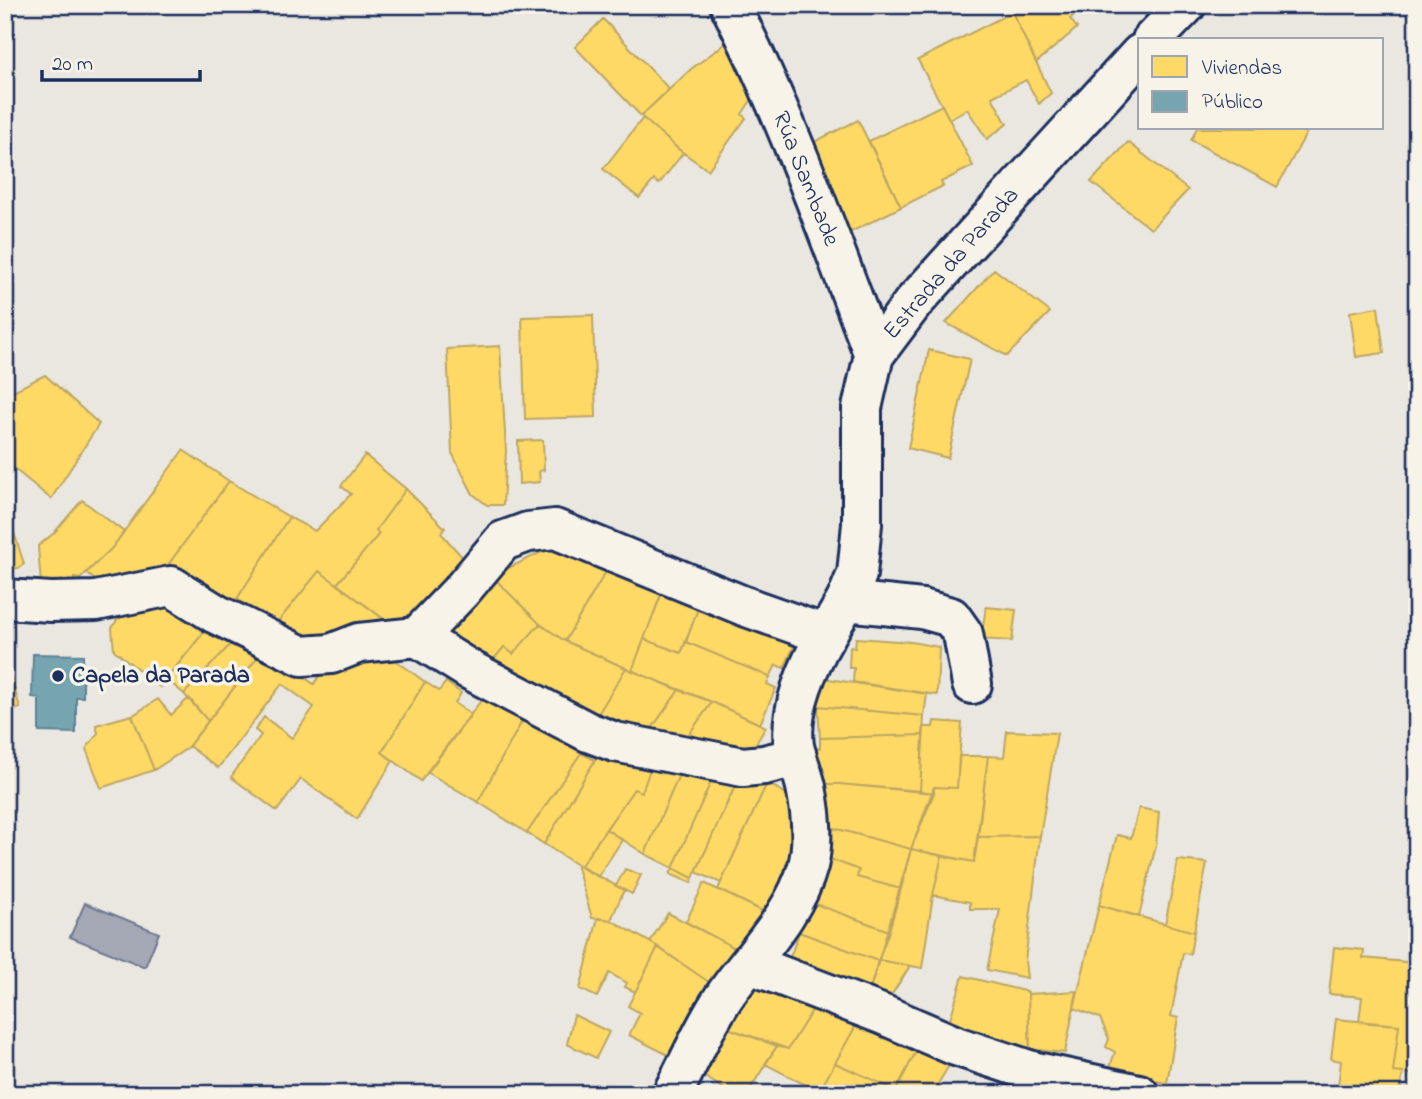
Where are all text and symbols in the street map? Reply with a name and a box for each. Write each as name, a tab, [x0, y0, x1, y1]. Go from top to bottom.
scale bar	[42, 38, 200, 82]
legend	[1138, 38, 1384, 130]
text: 20 m	[52, 50, 93, 80]
text: Viviendas	[1201, 54, 1282, 84]
text: Público	[1202, 88, 1263, 118]
street label: Rúa Sambade	[762, 106, 848, 252]
street label: Estrada da Parada	[876, 180, 1028, 348]
place label: Capela da Parada	[72, 659, 250, 694]
marker: Capela da Parada	[50, 668, 66, 684]

